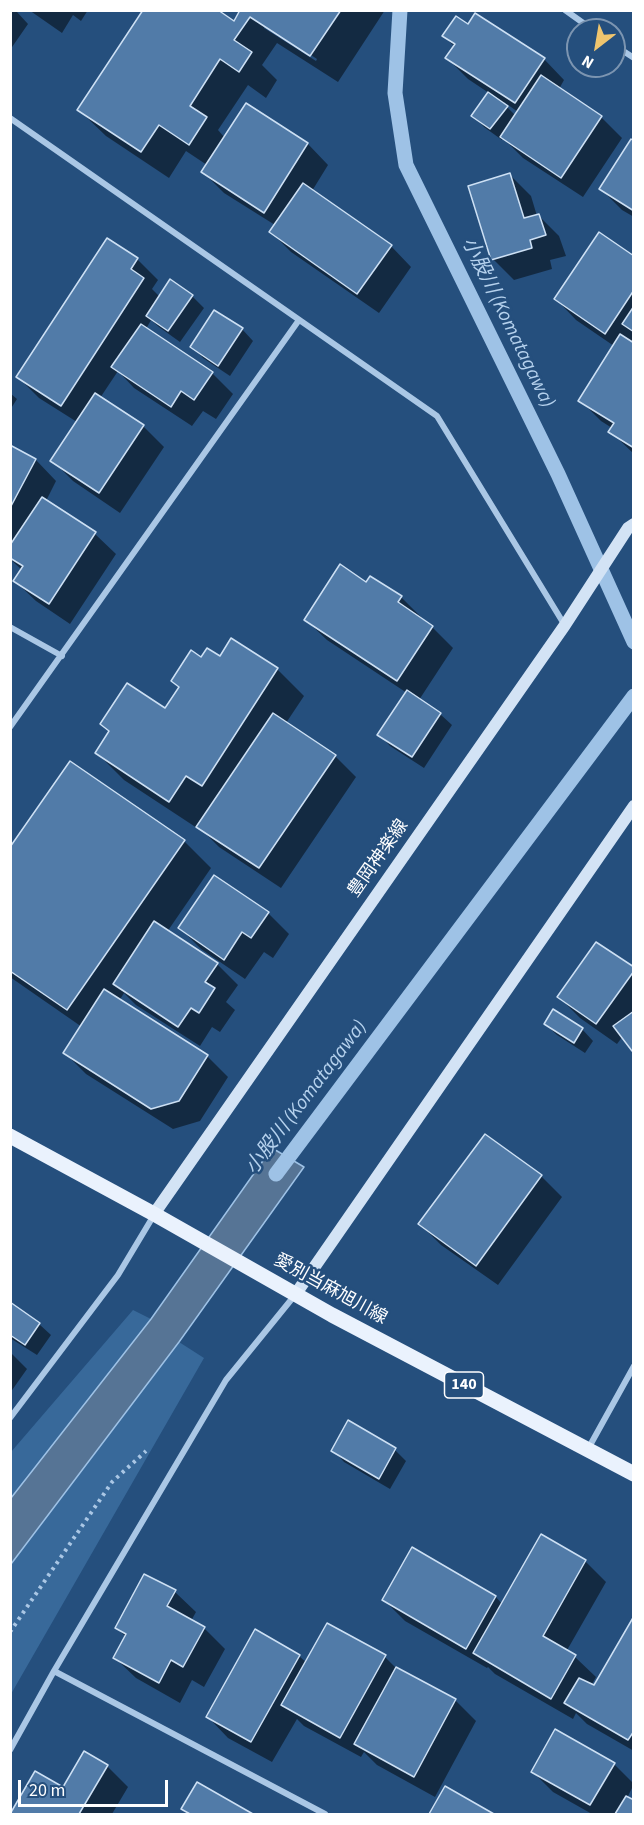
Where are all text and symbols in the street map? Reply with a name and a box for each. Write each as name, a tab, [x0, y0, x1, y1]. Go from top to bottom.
north arrow	[566, 18, 626, 78]
text: N	[578, 50, 598, 74]
water label: 小股川 (Komatagawa)	[455, 234, 559, 412]
street label: 豊岡神楽線	[344, 816, 414, 902]
water label: 小股川 (Komatagawa)	[241, 1016, 373, 1180]
street label: 愛別当麻旭川線	[270, 1250, 390, 1330]
road number: 140	[444, 1372, 484, 1398]
scale bar	[21, 1768, 171, 1806]
text: 20 m	[29, 1778, 65, 1803]

